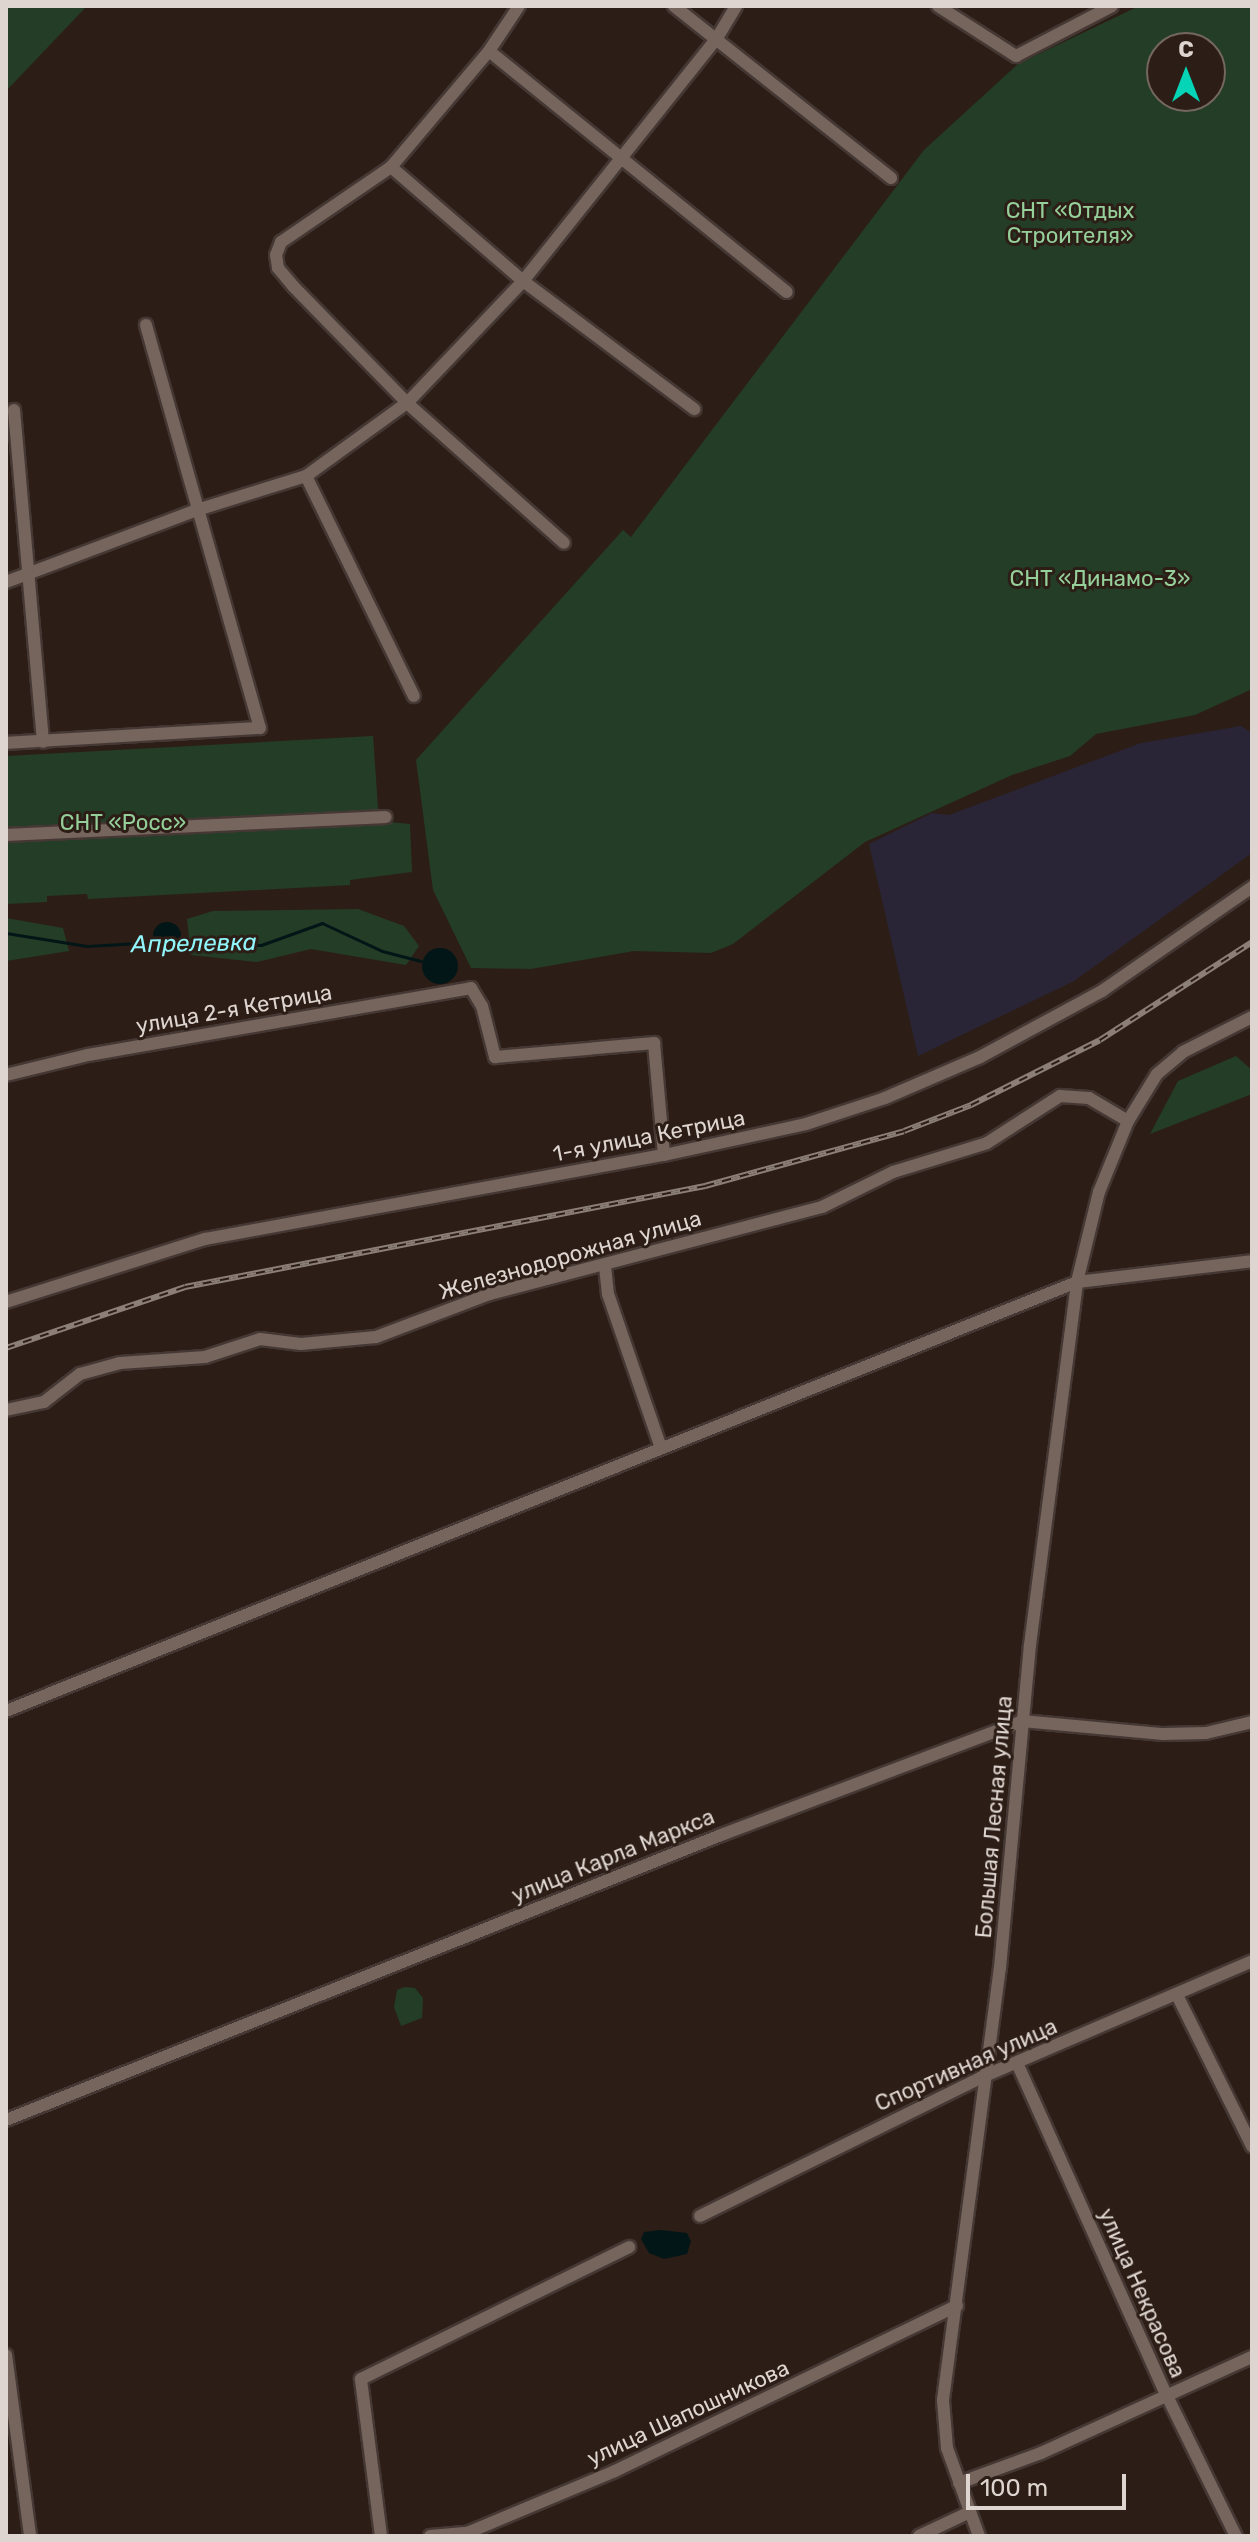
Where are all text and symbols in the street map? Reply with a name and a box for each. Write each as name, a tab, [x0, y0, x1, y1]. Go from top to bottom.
north arrow	[1146, 32, 1226, 112]
text: С	[1178, 36, 1194, 63]
park label: СНТ «Отдых Строителя»	[1006, 197, 1134, 248]
park label: СНТ «Динамо-3»	[1010, 566, 1190, 592]
park label: СНТ «Росс»	[60, 810, 186, 836]
water label: Апрелевка	[131, 929, 257, 959]
street label: улица 2-я Кетрица	[134, 979, 334, 1039]
street label: 1-я улица Кетрица	[551, 1104, 747, 1168]
street label: Железнодорожная улица	[436, 1205, 704, 1305]
street label: Большая Лесная улица	[970, 1695, 1018, 1939]
street label: улица Карла Маркса	[508, 1803, 718, 1909]
street label: Спортивная улица	[871, 2013, 1061, 2117]
street label: улица Некрасова	[1093, 2204, 1191, 2382]
street label: улица Шапошникова	[583, 2355, 793, 2471]
scale bar	[970, 2458, 1130, 2508]
text: 100 m	[980, 2474, 1048, 2502]

